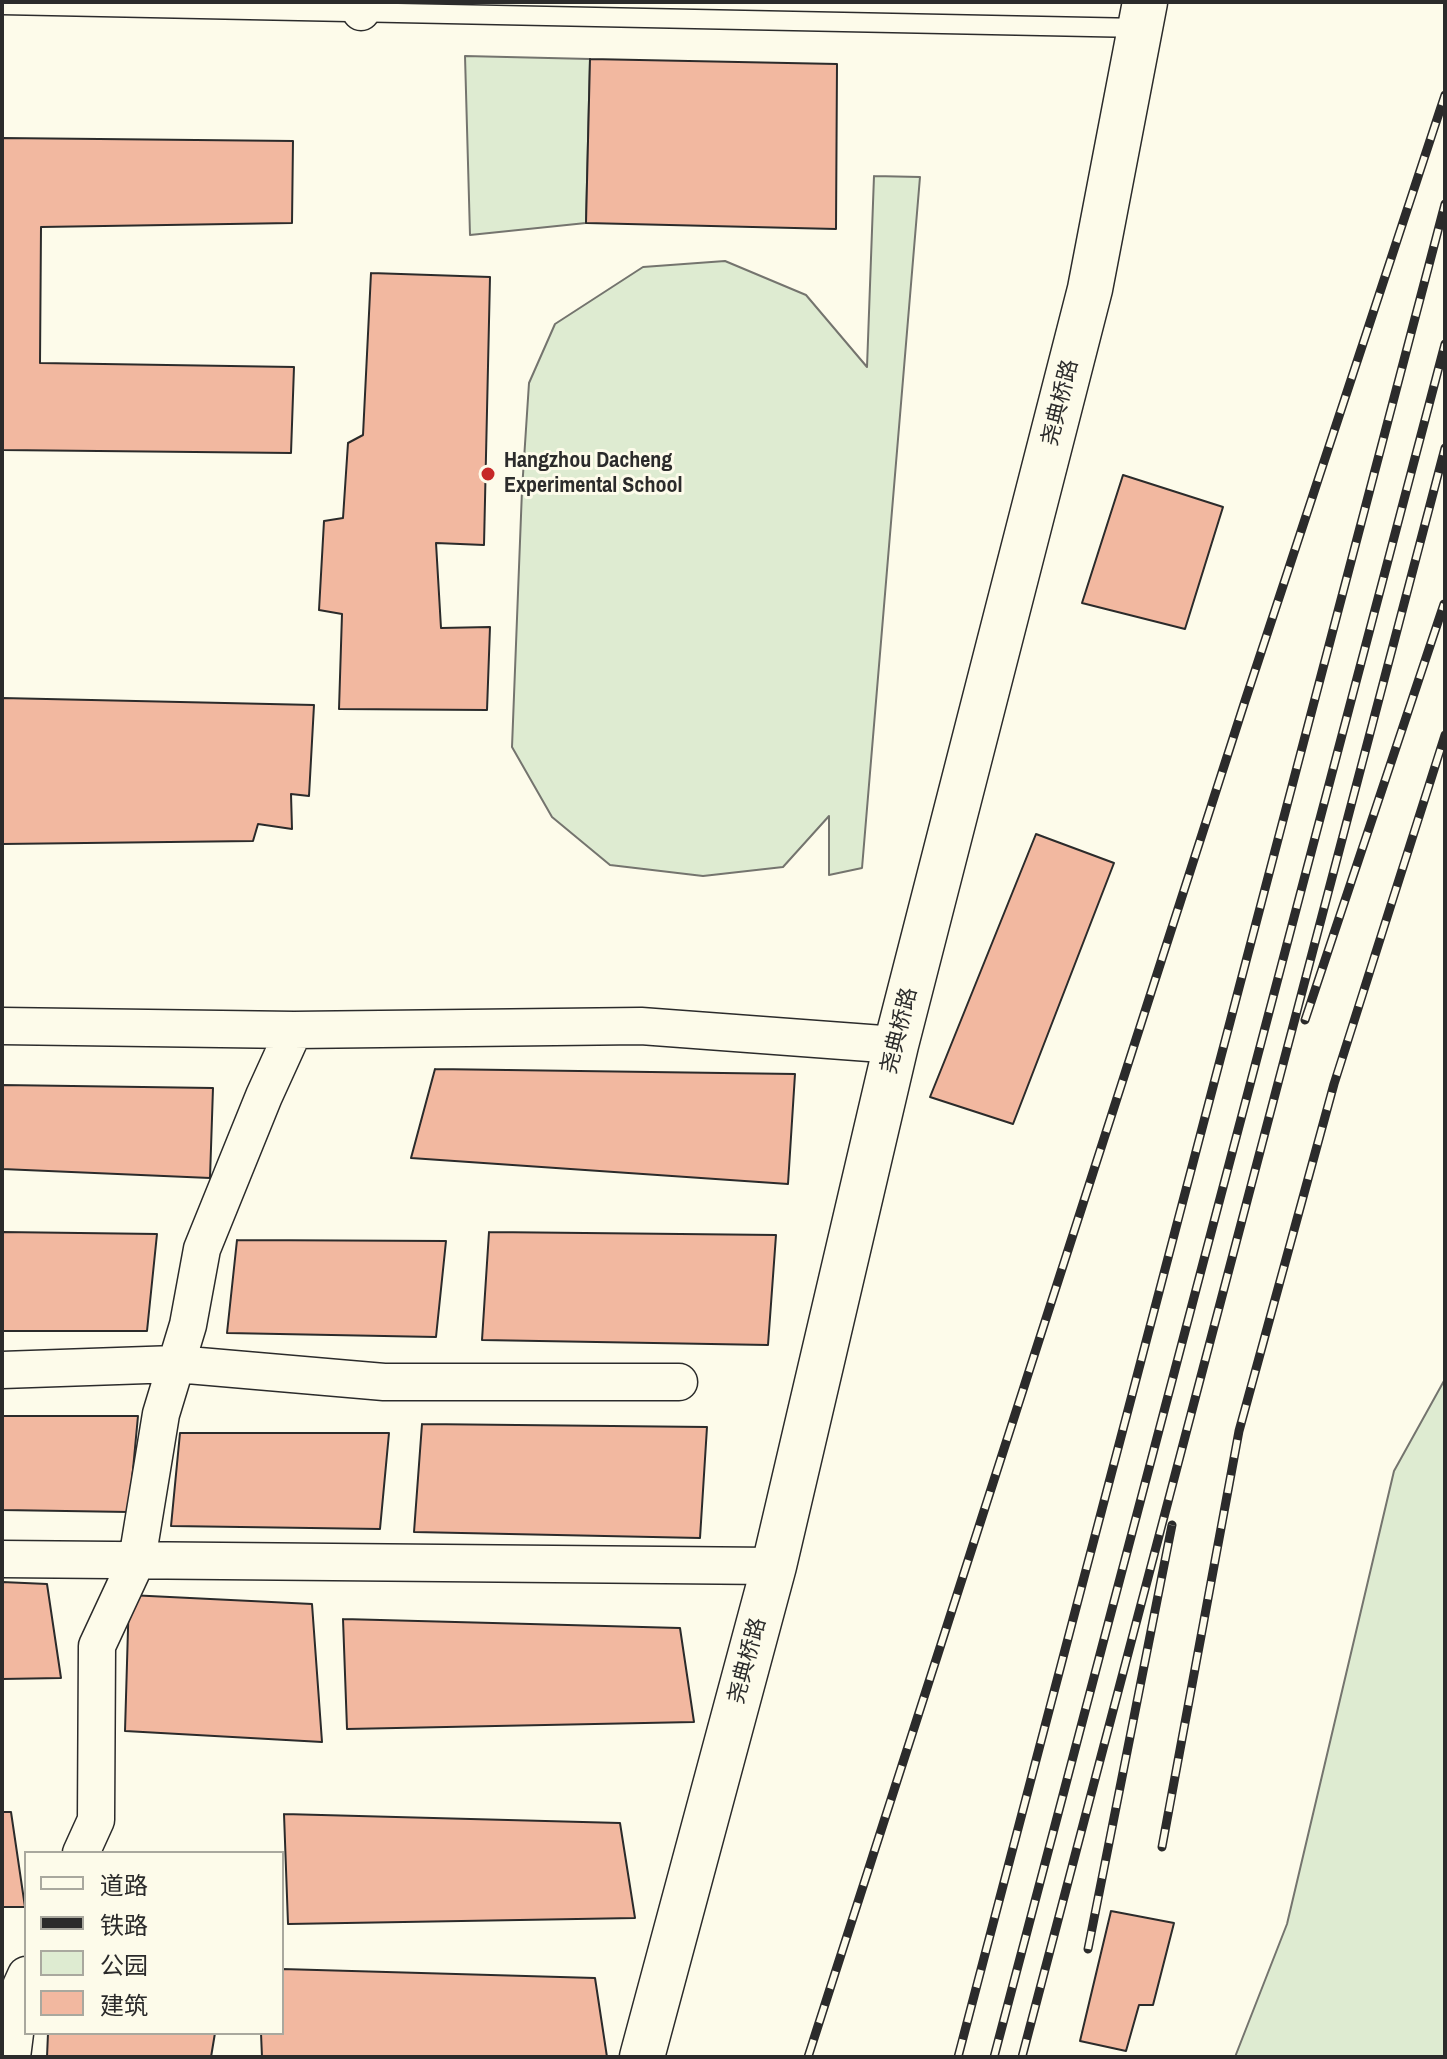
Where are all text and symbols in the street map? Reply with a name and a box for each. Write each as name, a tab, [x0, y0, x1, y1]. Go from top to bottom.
street label: 尧典桥路	[1038, 357, 1084, 449]
place label: Hangzhou Dacheng Experimental School	[504, 448, 682, 500]
marker: Hangzhou Dacheng Experimental School	[479, 465, 497, 483]
street label: 尧典桥路	[877, 985, 923, 1077]
street label: 尧典桥路	[724, 1615, 772, 1707]
legend	[24, 1851, 284, 2035]
text: 道路	[100, 1869, 148, 1901]
text: 铁路	[100, 1909, 148, 1941]
text: 公园	[100, 1949, 148, 1981]
text: 建筑	[100, 1989, 148, 2021]

